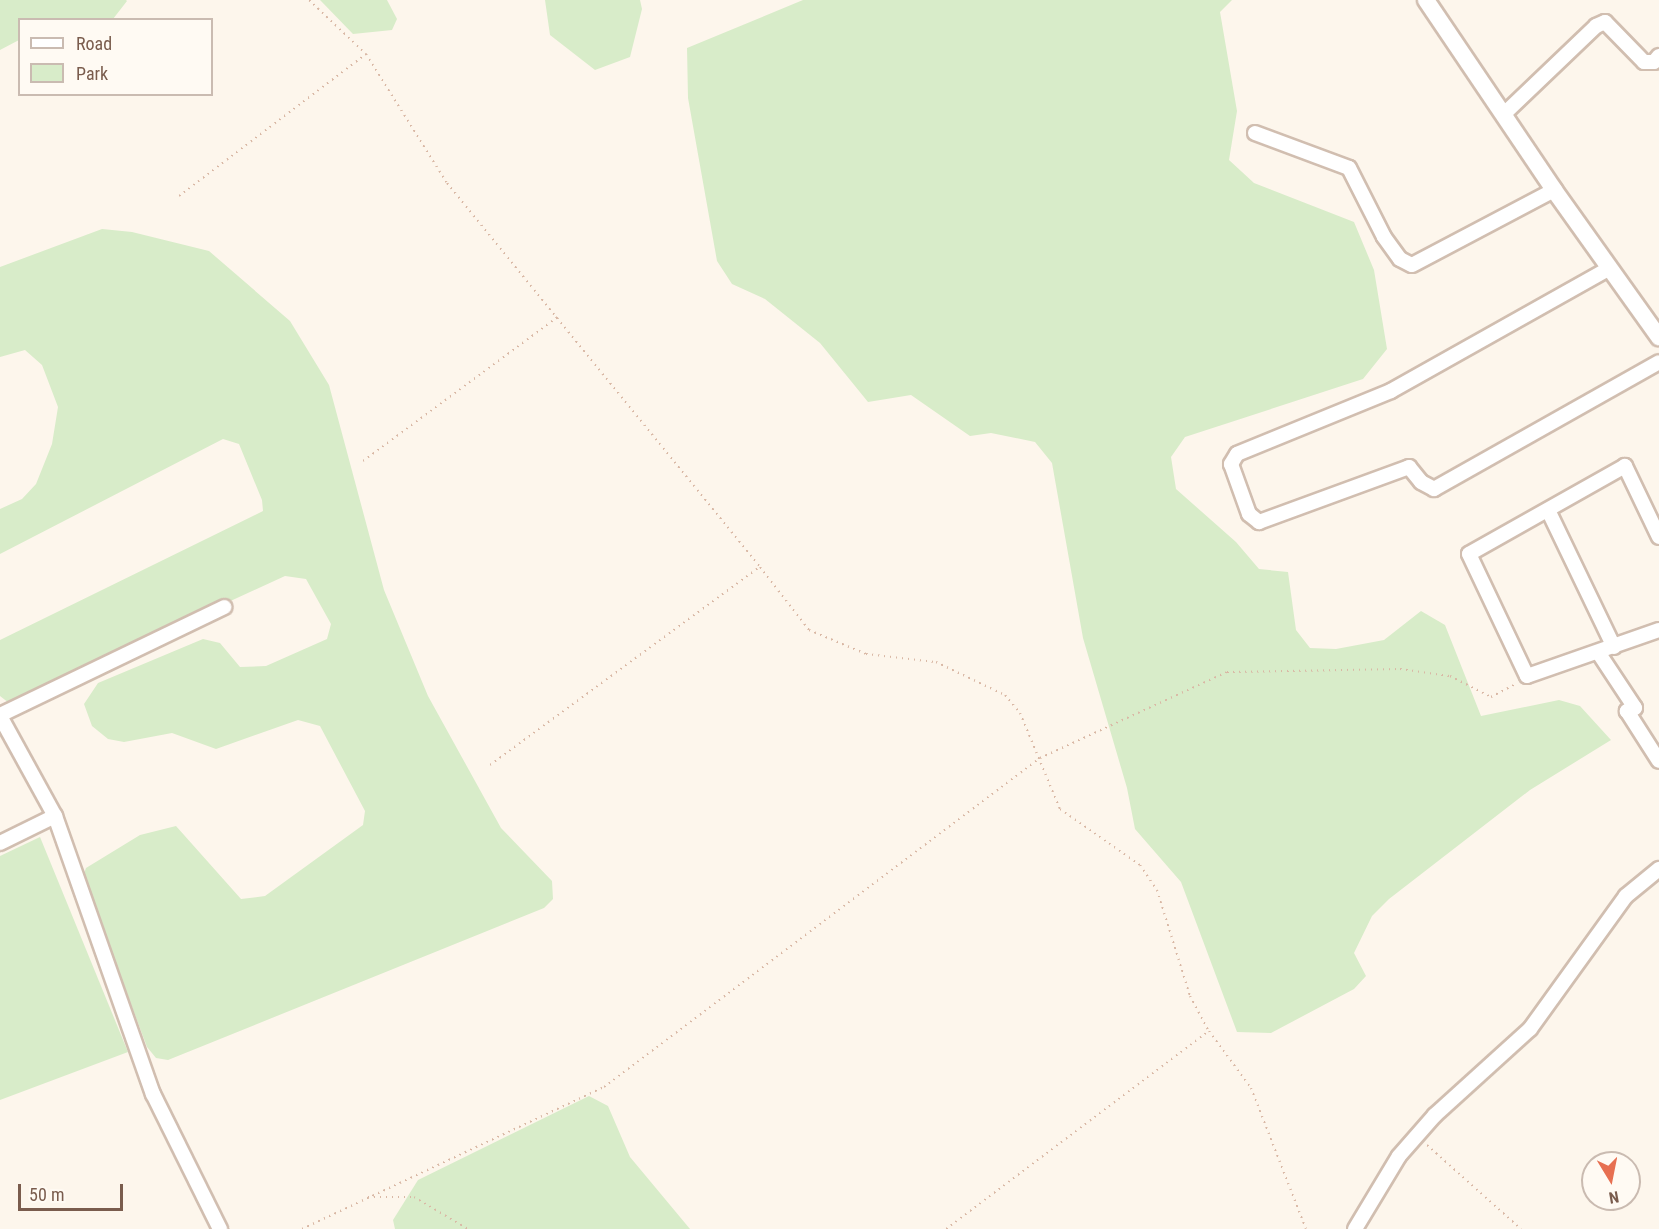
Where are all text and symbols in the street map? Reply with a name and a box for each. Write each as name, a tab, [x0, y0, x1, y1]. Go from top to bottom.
legend	[18, 18, 213, 96]
text: Road	[76, 33, 112, 54]
text: Park	[76, 63, 108, 84]
north arrow	[1581, 1151, 1641, 1211]
scale bar	[21, 1172, 126, 1210]
text: 50 m	[29, 1184, 64, 1205]
text: N	[1607, 1187, 1620, 1207]

